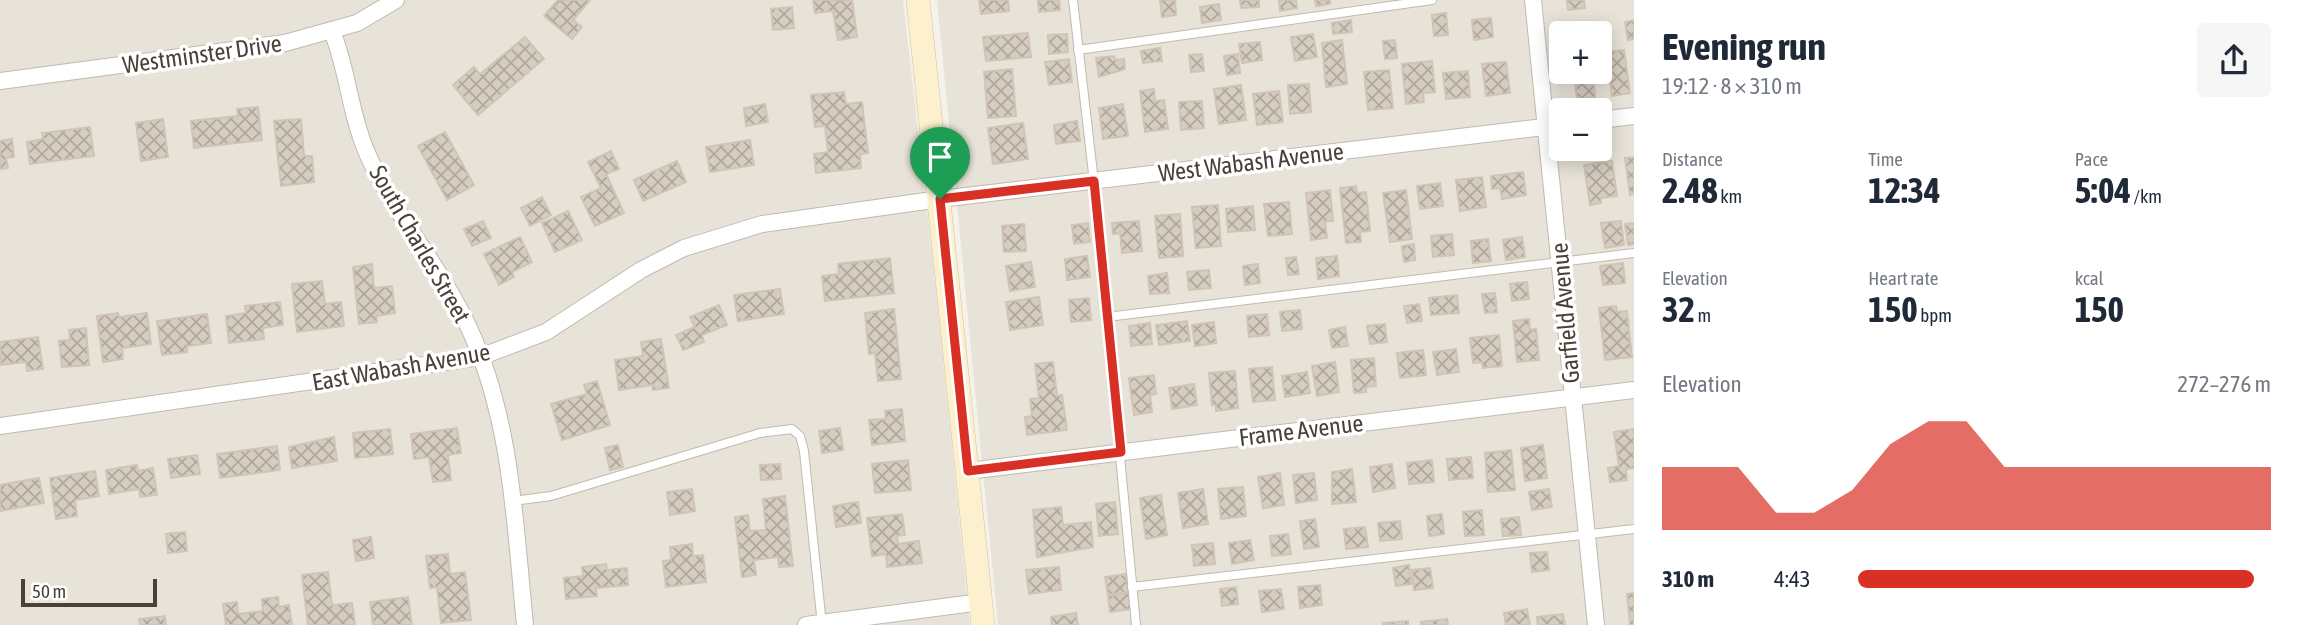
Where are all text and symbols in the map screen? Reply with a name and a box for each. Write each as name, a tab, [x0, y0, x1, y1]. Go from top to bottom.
map controls	[1549, 21, 1612, 161]
button: +	[1549, 21, 1612, 84]
button: share	[2197, 23, 2271, 97]
text: Evening run	[1662, 25, 1826, 68]
street label: Westminster Drive	[121, 29, 283, 79]
text: 19:12 · 8 × 310 m	[1662, 73, 1802, 99]
button: −	[1549, 98, 1612, 161]
pin	[910, 127, 970, 199]
street label: West Wabash Avenue	[1157, 137, 1345, 187]
icon: arrive	[921, 138, 959, 176]
text: Distance	[1662, 148, 1723, 170]
text: Time	[1868, 148, 1903, 170]
text: Pace	[2075, 148, 2108, 170]
street label: South Charles Street	[364, 161, 476, 327]
text: 2.48	[1662, 170, 1718, 210]
text: 12:34	[1868, 170, 1940, 210]
text: 5:04	[2075, 170, 2131, 210]
text: km	[1718, 185, 1742, 207]
text: /km	[2131, 185, 2162, 207]
street label: Garfield Avenue	[1545, 242, 1585, 384]
text: Elevation	[1662, 267, 1728, 289]
text: Heart rate	[1868, 267, 1938, 289]
text: kcal	[2075, 267, 2104, 289]
text: 32	[1662, 289, 1695, 329]
text: 150	[1868, 289, 1918, 329]
text: 150	[2075, 289, 2124, 329]
text: m	[1695, 304, 1711, 326]
text: bpm	[1918, 304, 1952, 326]
street label: East Wabash Avenue	[310, 338, 492, 396]
text: Elevation	[1662, 371, 1742, 397]
text: 272–276 m	[2177, 371, 2271, 397]
street label: Frame Avenue	[1237, 409, 1365, 451]
text: 310 m	[1662, 566, 1714, 592]
text: 4:43	[1774, 566, 1811, 592]
scale bar	[21, 576, 158, 608]
text: 50 m	[32, 580, 66, 602]

